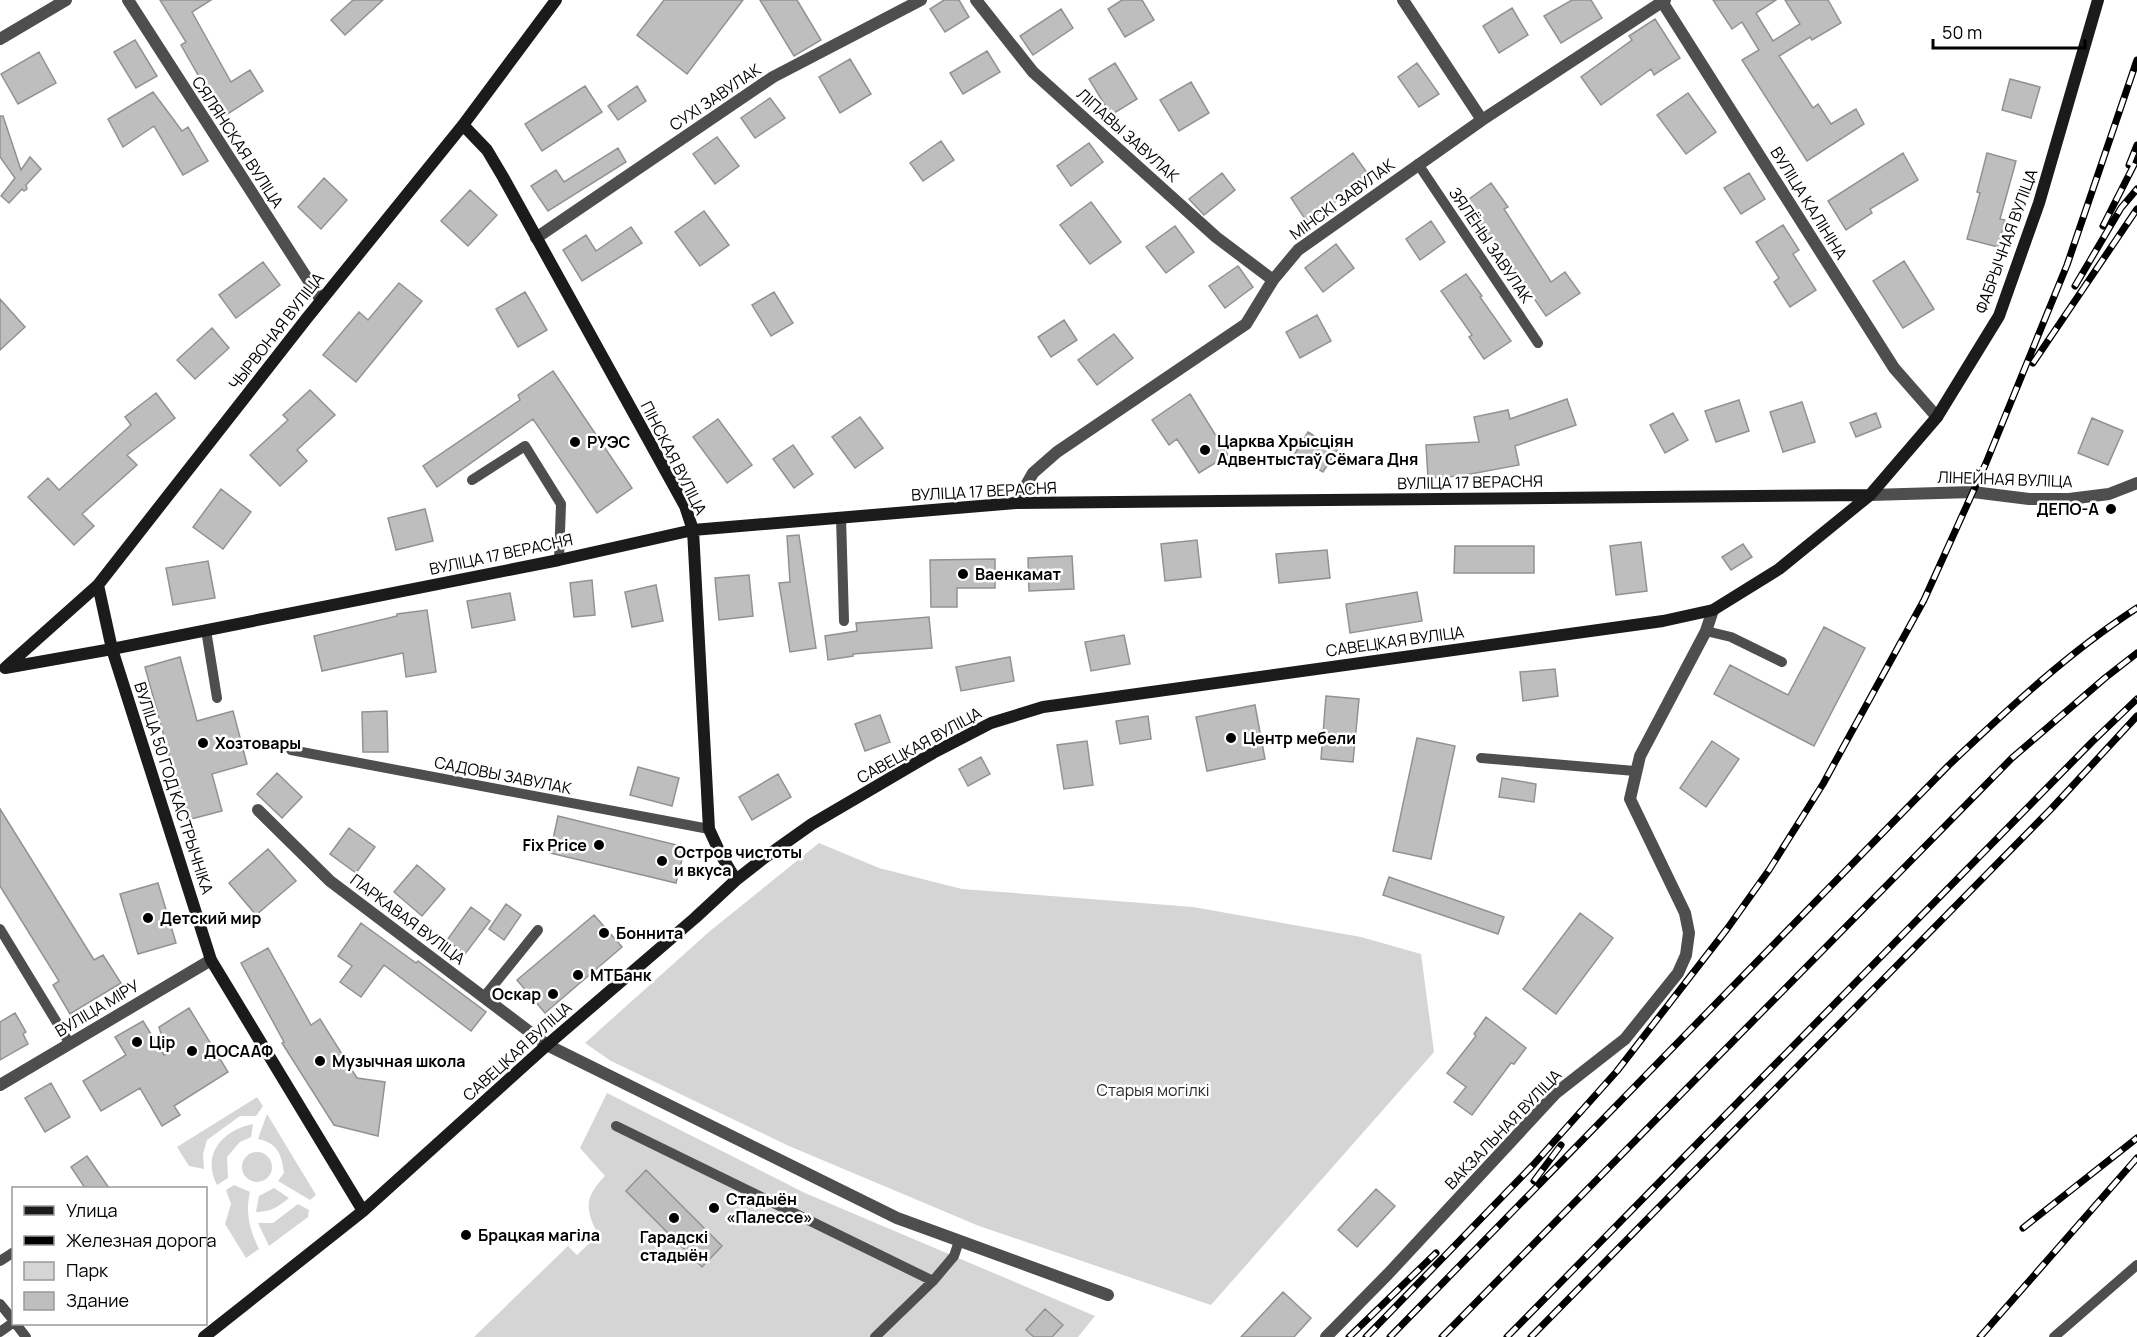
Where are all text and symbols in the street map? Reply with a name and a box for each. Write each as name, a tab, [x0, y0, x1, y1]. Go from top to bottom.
scale bar	[1933, 12, 2084, 50]
text: 50 m	[1942, 20, 1982, 44]
street label: СУХІ ЗАВУЛАК	[665, 58, 765, 136]
street label: СЯЛЯНСКАЯ ВУЛІЦА	[187, 72, 289, 212]
street label: ЛІПАВЫ ЗАВУЛАК	[1072, 83, 1184, 187]
street label: ВУЛІЦА КАЛІНІНА	[1766, 143, 1852, 263]
street label: МІНСКІ ЗАВУЛАК	[1285, 153, 1399, 245]
street label: ФАБРЫЧНАЯ ВУЛІЦА	[1970, 166, 2042, 316]
street label: ЗЯЛЁНЫ ЗАВУЛАК	[1444, 183, 1538, 308]
street label: ЧЫРВОНАЯ ВУЛІЦА	[223, 268, 329, 394]
street label: ПІНСКАЯ ВУЛІЦА	[636, 397, 712, 519]
place label: Царква Хрысціян Адвентыстаў Сёмага Дня	[1217, 430, 1418, 470]
place label: РУЭС	[587, 431, 631, 453]
marker: РУЭС	[568, 435, 582, 449]
marker: Царква Хрысціян Адвентыстаў Сёмага Дня	[1198, 443, 1212, 457]
street label: ЛІНЕЙНАЯ ВУЛІЦА	[1937, 466, 2073, 492]
street label: ВУЛІЦА 17 ВЕРАСНЯ	[1397, 470, 1543, 494]
street label: ВУЛІЦА 17 ВЕРАСНЯ	[911, 476, 1057, 506]
place label: ДЕПО-А	[2037, 498, 2099, 520]
marker: ДЕПО-А	[2104, 502, 2118, 516]
street label: ВУЛІЦА 17 ВЕРАСНЯ	[427, 528, 575, 580]
place label: Ваенкамат	[975, 563, 1062, 585]
marker: Ваенкамат	[956, 567, 970, 581]
street label: САВЕЦКАЯ ВУЛІЦА	[1325, 620, 1465, 662]
street label: ВУЛІЦА 50 ГОД КАСТРЫЧНІКА	[129, 679, 219, 897]
street label: САВЕЦКАЯ ВУЛІЦА	[853, 702, 985, 788]
place label: Центр мебели	[1243, 727, 1356, 749]
marker: Центр мебели	[1224, 731, 1238, 745]
place label: Хозтовары	[215, 732, 301, 754]
marker: Хозтовары	[196, 736, 210, 750]
street label: САДОВЫ ЗАВУЛАК	[432, 751, 574, 799]
place label: Fix Price	[522, 834, 587, 856]
marker: Fix Price	[592, 838, 606, 852]
place label: Остров чистоты и вкуса	[674, 841, 802, 881]
marker: Остров чистоты и вкуса	[655, 854, 669, 868]
street label: ПАРКАВАЯ ВУЛІЦА	[346, 869, 470, 969]
place label: Детский мир	[160, 907, 262, 929]
marker: Детский мир	[141, 911, 155, 925]
place label: Боннита	[616, 922, 683, 944]
marker: Боннита	[597, 926, 611, 940]
place label: МТБанк	[590, 964, 652, 986]
marker: МТБанк	[571, 968, 585, 982]
street label: ВУЛІЦА МІРУ	[51, 974, 143, 1042]
place label: Оскар	[492, 983, 541, 1005]
marker: Оскар	[546, 987, 560, 1001]
street label: САВЕЦКАЯ ВУЛІЦА	[458, 996, 576, 1106]
place label: Цір	[149, 1031, 175, 1053]
marker: Цір	[130, 1035, 144, 1049]
place label: ДОСААФ	[204, 1040, 273, 1062]
marker: ДОСААФ	[185, 1044, 199, 1058]
place label: Музычная школа	[332, 1050, 466, 1072]
marker: Музычная школа	[313, 1054, 327, 1068]
street label: ВАКЗАЛЬНАЯ ВУЛІЦА	[1440, 1064, 1566, 1194]
park label: Старыя могілкі	[1097, 1079, 1209, 1101]
legend	[12, 1187, 207, 1325]
place label: Стадыён «Палессе»	[726, 1188, 813, 1228]
text: Улица	[66, 1198, 118, 1222]
marker: Стадыён «Палессе»	[707, 1201, 721, 1215]
marker: Гарадскі стадыён	[667, 1211, 681, 1225]
place label: Брацкая магіла	[478, 1224, 600, 1246]
place label: Гарадскі стадыён	[640, 1226, 708, 1266]
text: Железная дорога	[66, 1228, 217, 1252]
marker: Брацкая магіла	[459, 1228, 473, 1242]
text: Парк	[66, 1258, 109, 1282]
text: Здание	[66, 1288, 129, 1312]

